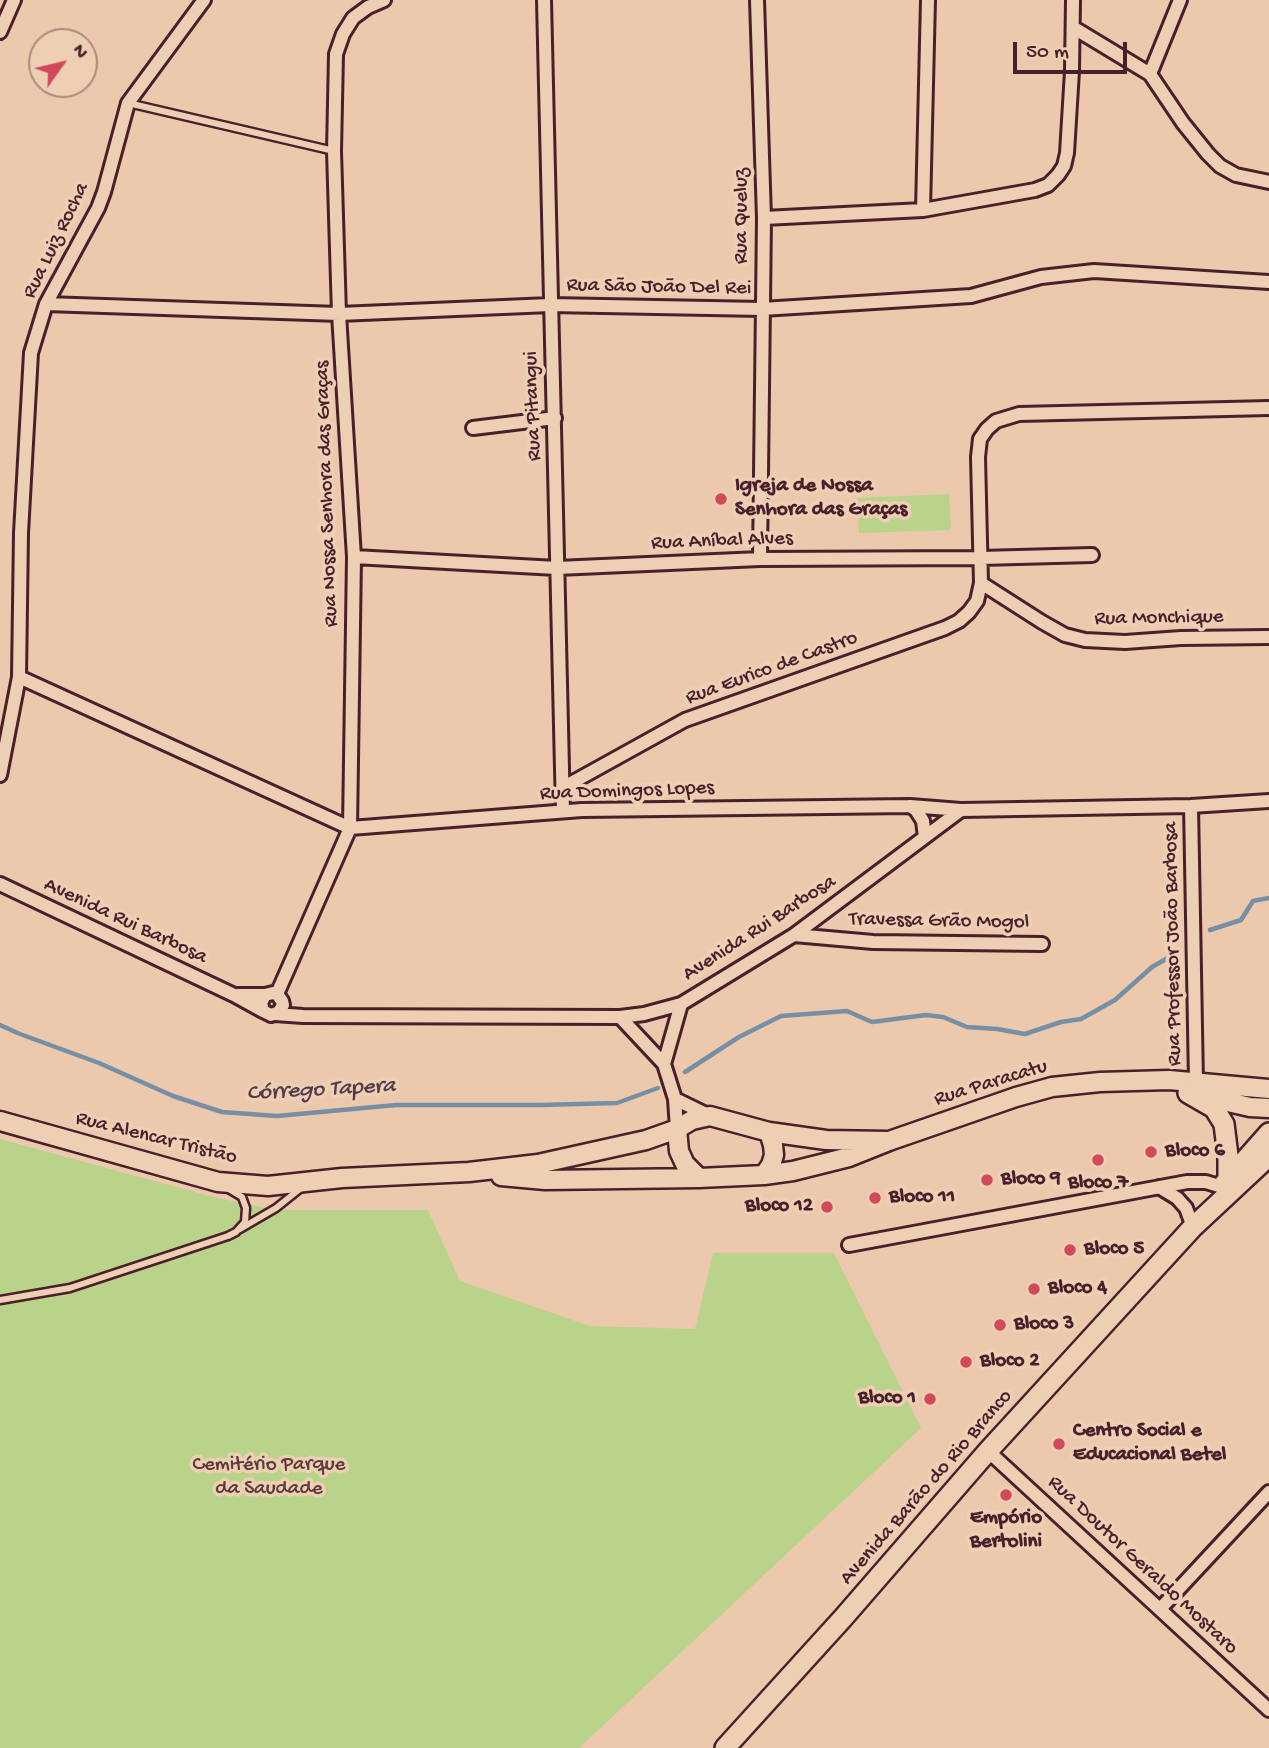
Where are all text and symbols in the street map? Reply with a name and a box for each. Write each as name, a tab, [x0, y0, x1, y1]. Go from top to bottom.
north arrow	[28, 28, 98, 98]
scale bar	[1017, 28, 1131, 72]
text: N	[66, 41, 92, 64]
text: 50 m	[1026, 41, 1069, 66]
street label: Rua Queluz	[730, 168, 756, 264]
street label: Rua Luiz Rocha	[18, 179, 96, 303]
street label: Rua São João Del Rei	[566, 274, 752, 302]
street label: Rua Pitangui	[519, 350, 549, 462]
street label: Rua Nossa Senhora das Graças	[311, 360, 345, 628]
place label: Igreja de Nossa Senhora das Graças	[735, 474, 907, 524]
marker: Igreja de Nossa Senhora das Graças	[713, 491, 729, 507]
street label: Rua Aníbal Alves	[651, 527, 793, 557]
street label: Rua Monchique	[1094, 605, 1224, 633]
street label: Rua Eurico de Castro	[683, 626, 861, 712]
street label: Rua Domingos Lopes	[539, 776, 715, 808]
street label: Rua Professor João Barbosa	[1159, 822, 1189, 1066]
street label: Avenida Rui Barbosa	[679, 870, 841, 988]
street label: Avenida Rui Barbosa	[39, 873, 211, 971]
street label: Travessa Grão Mogol	[849, 908, 1029, 936]
street label: Rua Paracatu	[931, 1055, 1051, 1113]
water label: Córrego Tapera	[246, 1073, 396, 1109]
street label: Rua Alencar Tristão	[73, 1107, 239, 1171]
place label: Bloco 6	[1165, 1139, 1225, 1165]
marker: Bloco 6	[1143, 1144, 1159, 1160]
marker: Bloco 7	[1090, 1152, 1106, 1168]
place label: Bloco 9	[1001, 1167, 1061, 1193]
place label: Bloco 7	[1068, 1171, 1128, 1197]
marker: Bloco 9	[979, 1172, 995, 1188]
place label: Bloco 11	[889, 1185, 955, 1211]
marker: Bloco 11	[867, 1190, 883, 1206]
place label: Bloco 12	[745, 1194, 813, 1220]
marker: Bloco 12	[819, 1199, 835, 1215]
place label: Bloco 5	[1084, 1237, 1144, 1263]
marker: Bloco 5	[1062, 1242, 1078, 1258]
place label: Bloco 4	[1048, 1276, 1107, 1302]
marker: Bloco 4	[1026, 1281, 1042, 1297]
place label: Bloco 3	[1014, 1312, 1074, 1338]
marker: Bloco 3	[992, 1317, 1008, 1333]
place label: Bloco 2	[980, 1349, 1040, 1375]
marker: Bloco 2	[958, 1354, 974, 1370]
street label: Avenida Barão do Rio Branco	[835, 1385, 1019, 1591]
place label: Bloco 1	[858, 1386, 916, 1412]
marker: Bloco 1	[922, 1391, 938, 1407]
place label: Centro Social e Educacional Betel	[1073, 1419, 1226, 1469]
marker: Centro Social e Educacional Betel	[1051, 1436, 1067, 1452]
park label: Cemitério Parque da Saudade	[193, 1453, 345, 1503]
street label: Rua Doutor Geraldo Mostaro	[1041, 1471, 1243, 1661]
marker: Empório Bertolini	[998, 1487, 1014, 1503]
place label: Empório Bertolini	[970, 1506, 1042, 1556]

